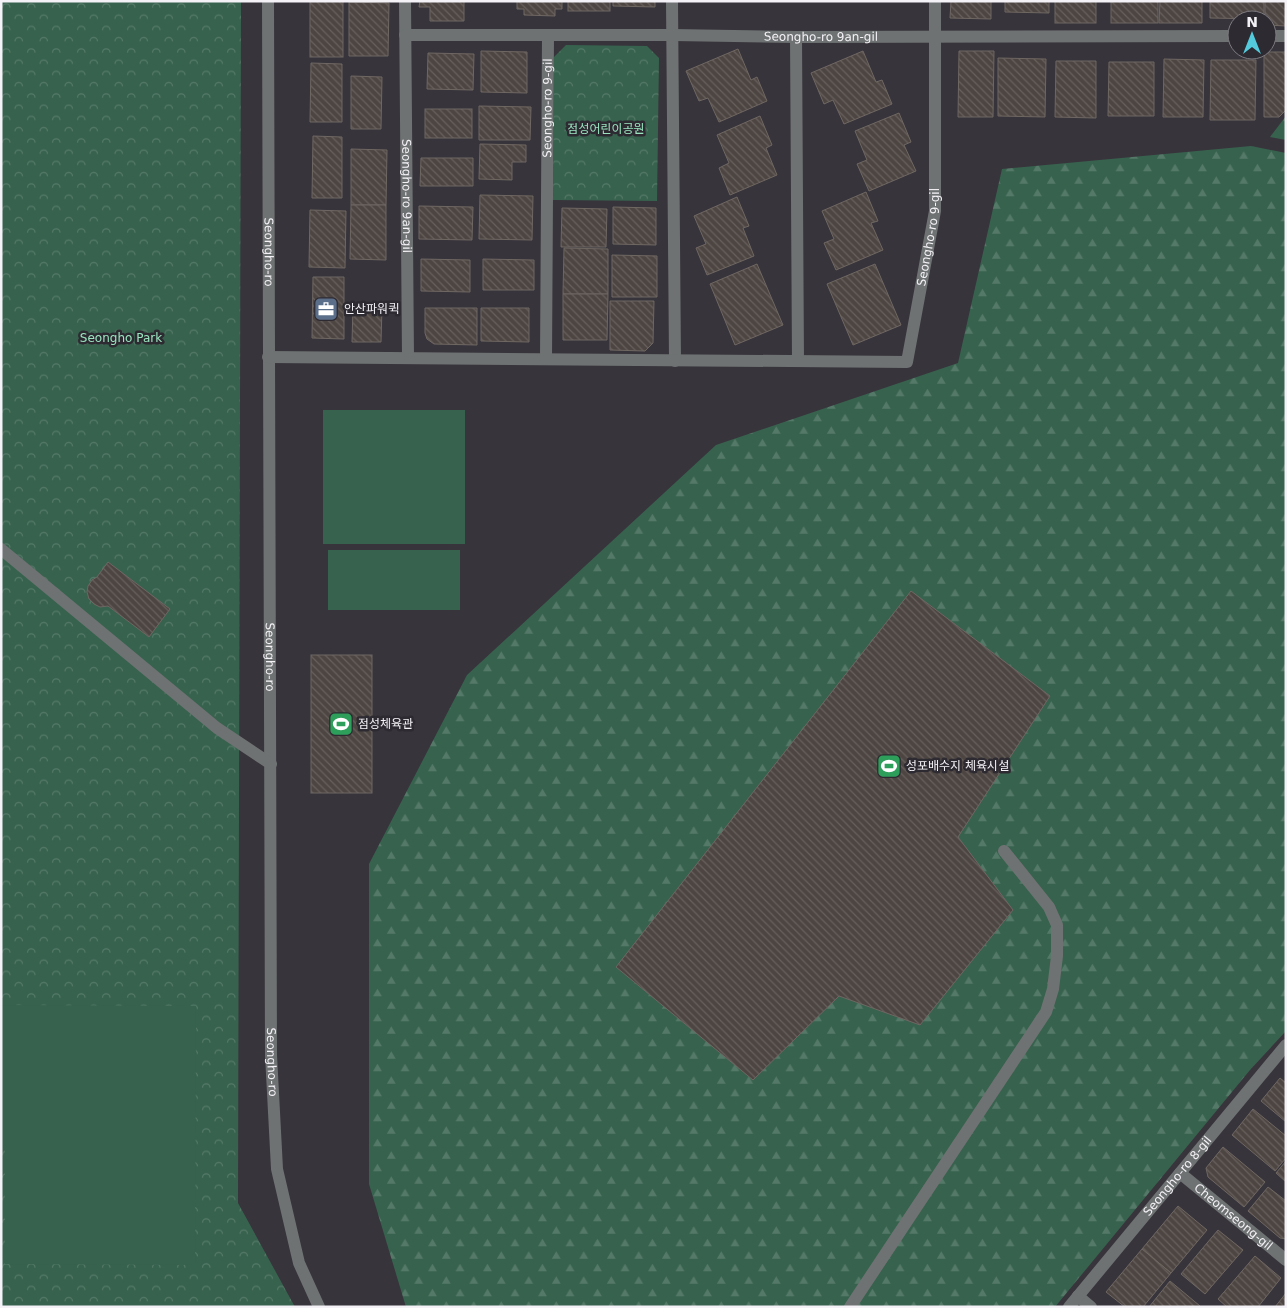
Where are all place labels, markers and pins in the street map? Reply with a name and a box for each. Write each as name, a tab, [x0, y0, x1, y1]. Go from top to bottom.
office icon: 안산파워퀵	[313, 296, 339, 322]
place label: 안산파워퀵	[344, 302, 399, 316]
sports icon: 점성체육관	[328, 711, 354, 737]
place label: 점성체육관	[358, 717, 413, 731]
sports icon: 성포배수지 체육시설	[876, 753, 902, 779]
place label: 성포배수지 체육시설	[906, 759, 1009, 773]

